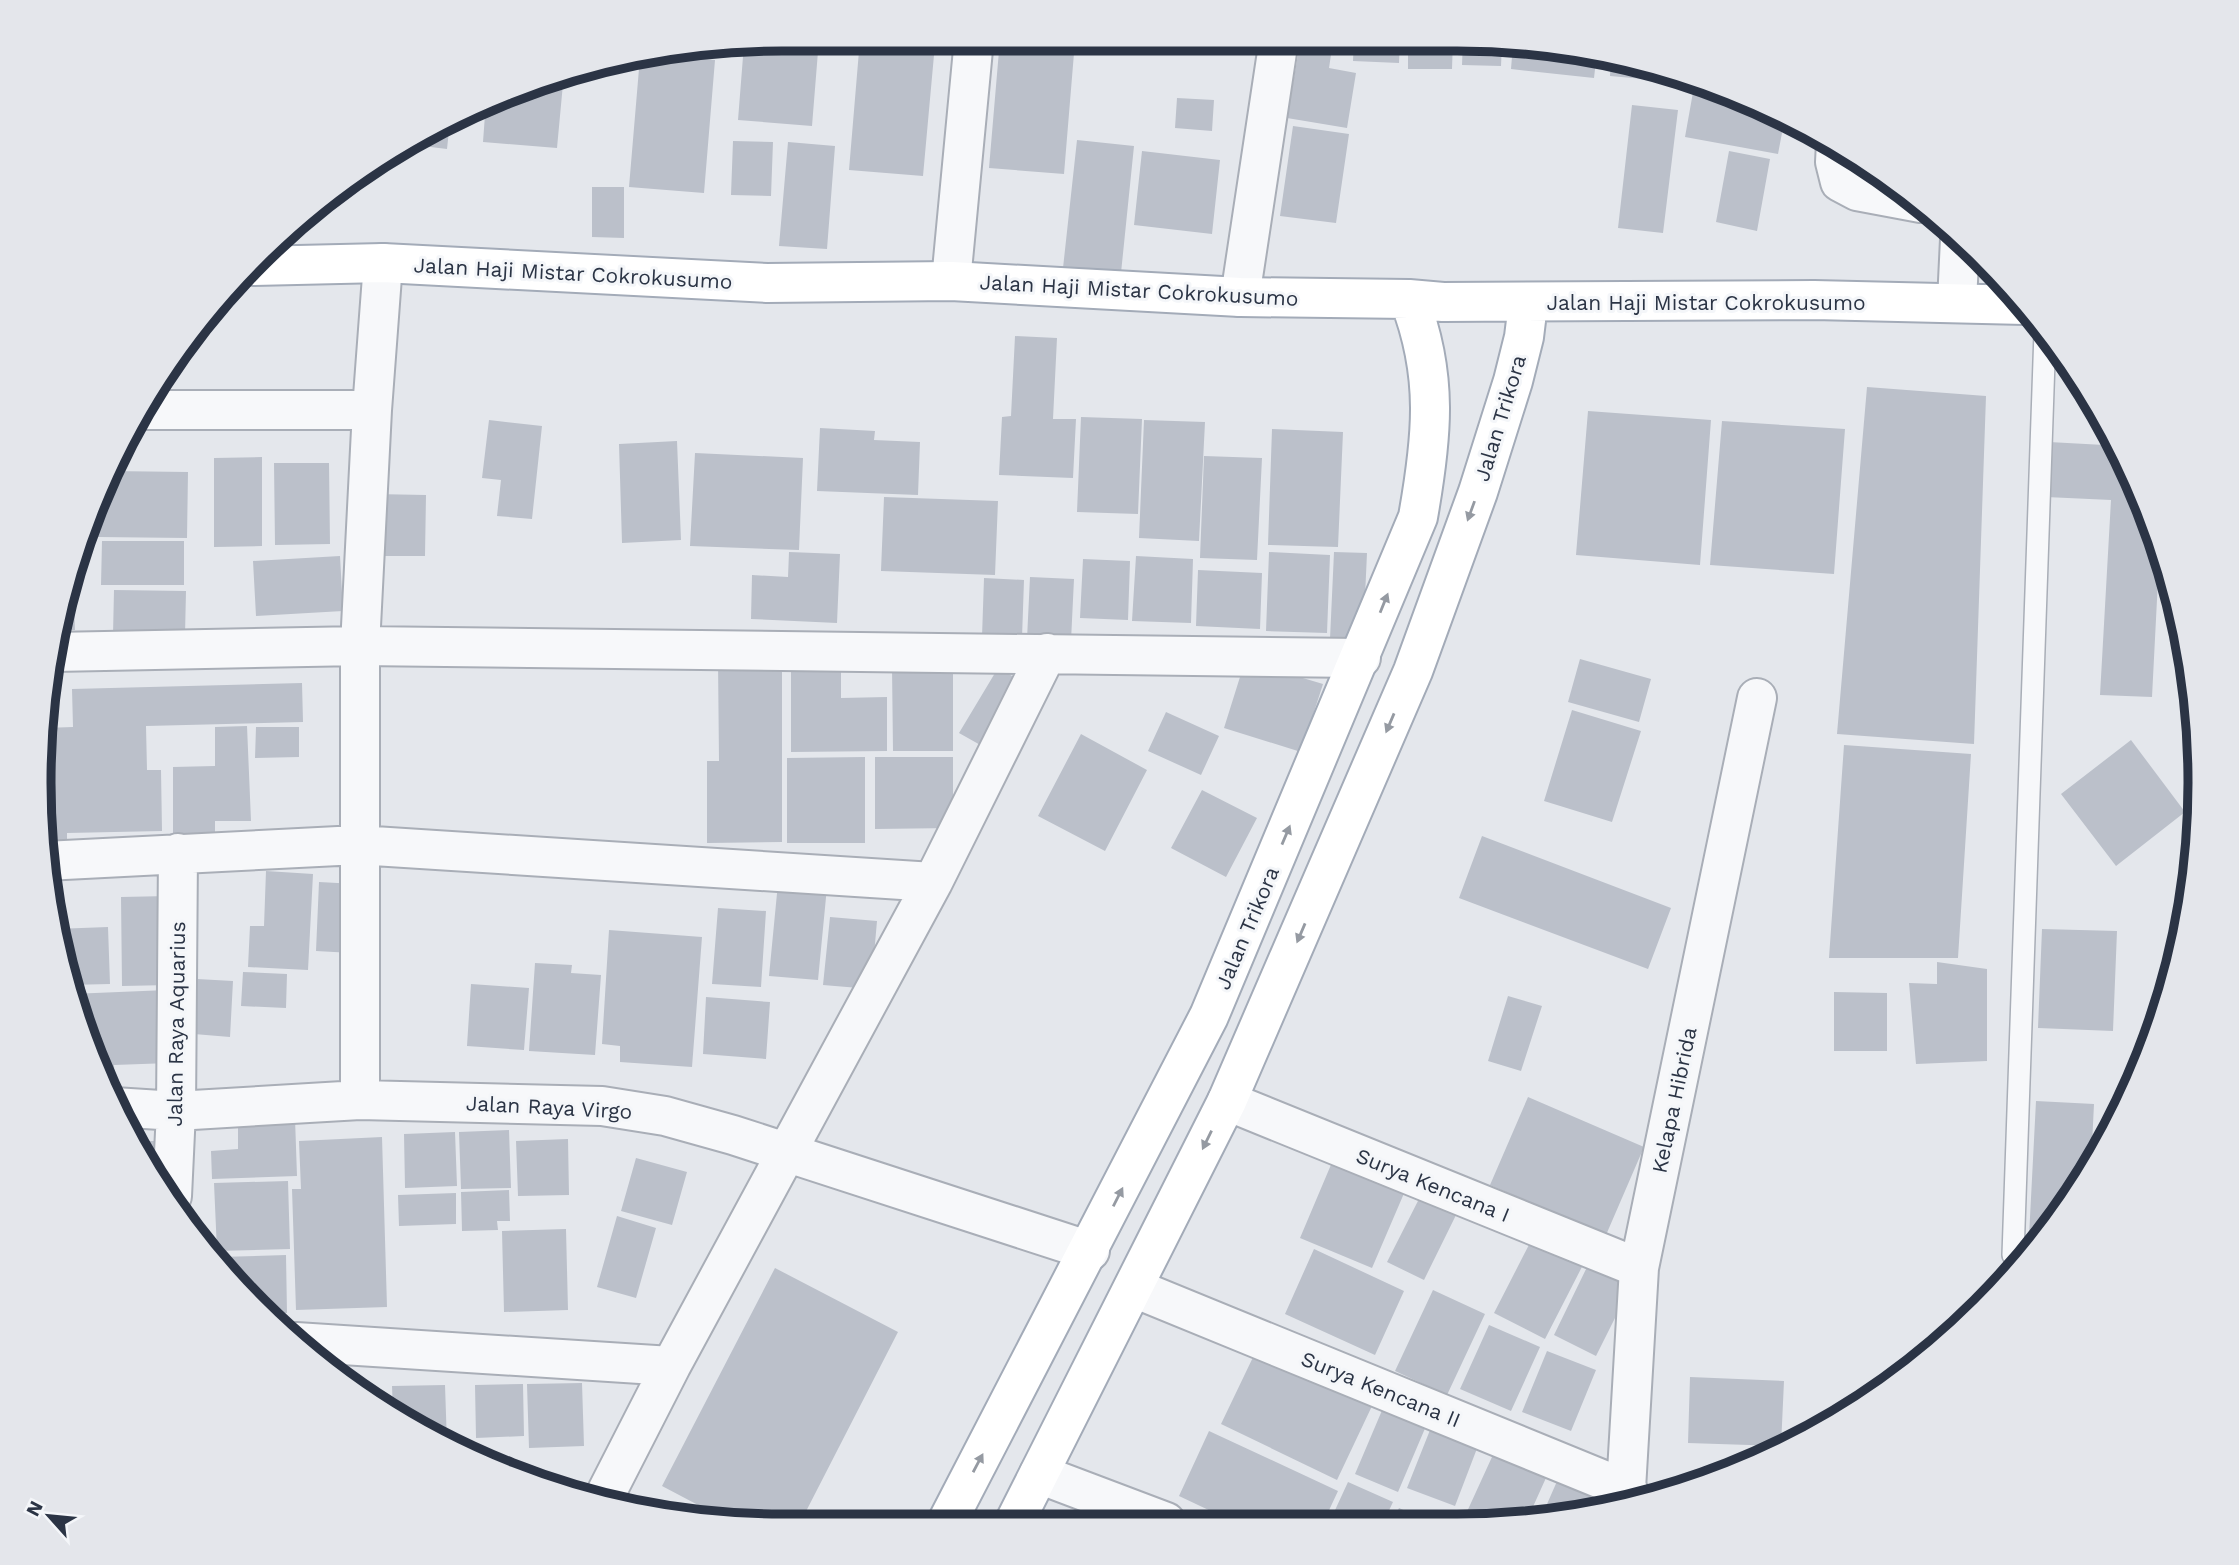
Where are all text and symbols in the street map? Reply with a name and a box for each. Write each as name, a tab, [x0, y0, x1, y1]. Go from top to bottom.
street label: Jalan Haji Mistar Cokrokusumo	[413, 252, 733, 294]
street label: Jalan Haji Mistar Cokrokusumo	[979, 269, 1299, 311]
street label: Jalan Haji Mistar Cokrokusumo	[1546, 290, 1866, 315]
street label: Jalan Trikora	[1469, 352, 1531, 484]
one-way arrow	[1465, 500, 1476, 521]
one-way arrow	[1378, 593, 1390, 613]
one-way arrow	[1384, 713, 1395, 734]
one-way arrow	[1280, 825, 1292, 845]
street label: Jalan Trikora	[1210, 863, 1284, 993]
street label: Jalan Raya Aquarius	[162, 921, 190, 1127]
one-way arrow	[1295, 922, 1306, 943]
street label: Kelapa Hibrida	[1646, 1025, 1702, 1175]
street label: Jalan Raya Virgo	[465, 1090, 633, 1124]
one-way arrow	[1202, 1130, 1213, 1150]
street label: Surya Kencana I	[1353, 1143, 1513, 1227]
one-way arrow	[1111, 1186, 1123, 1206]
street label: Surya Kencana II	[1298, 1346, 1464, 1432]
one-way arrow	[973, 1453, 984, 1473]
north arrow	[14, 1481, 84, 1551]
text: N	[21, 1497, 48, 1520]

